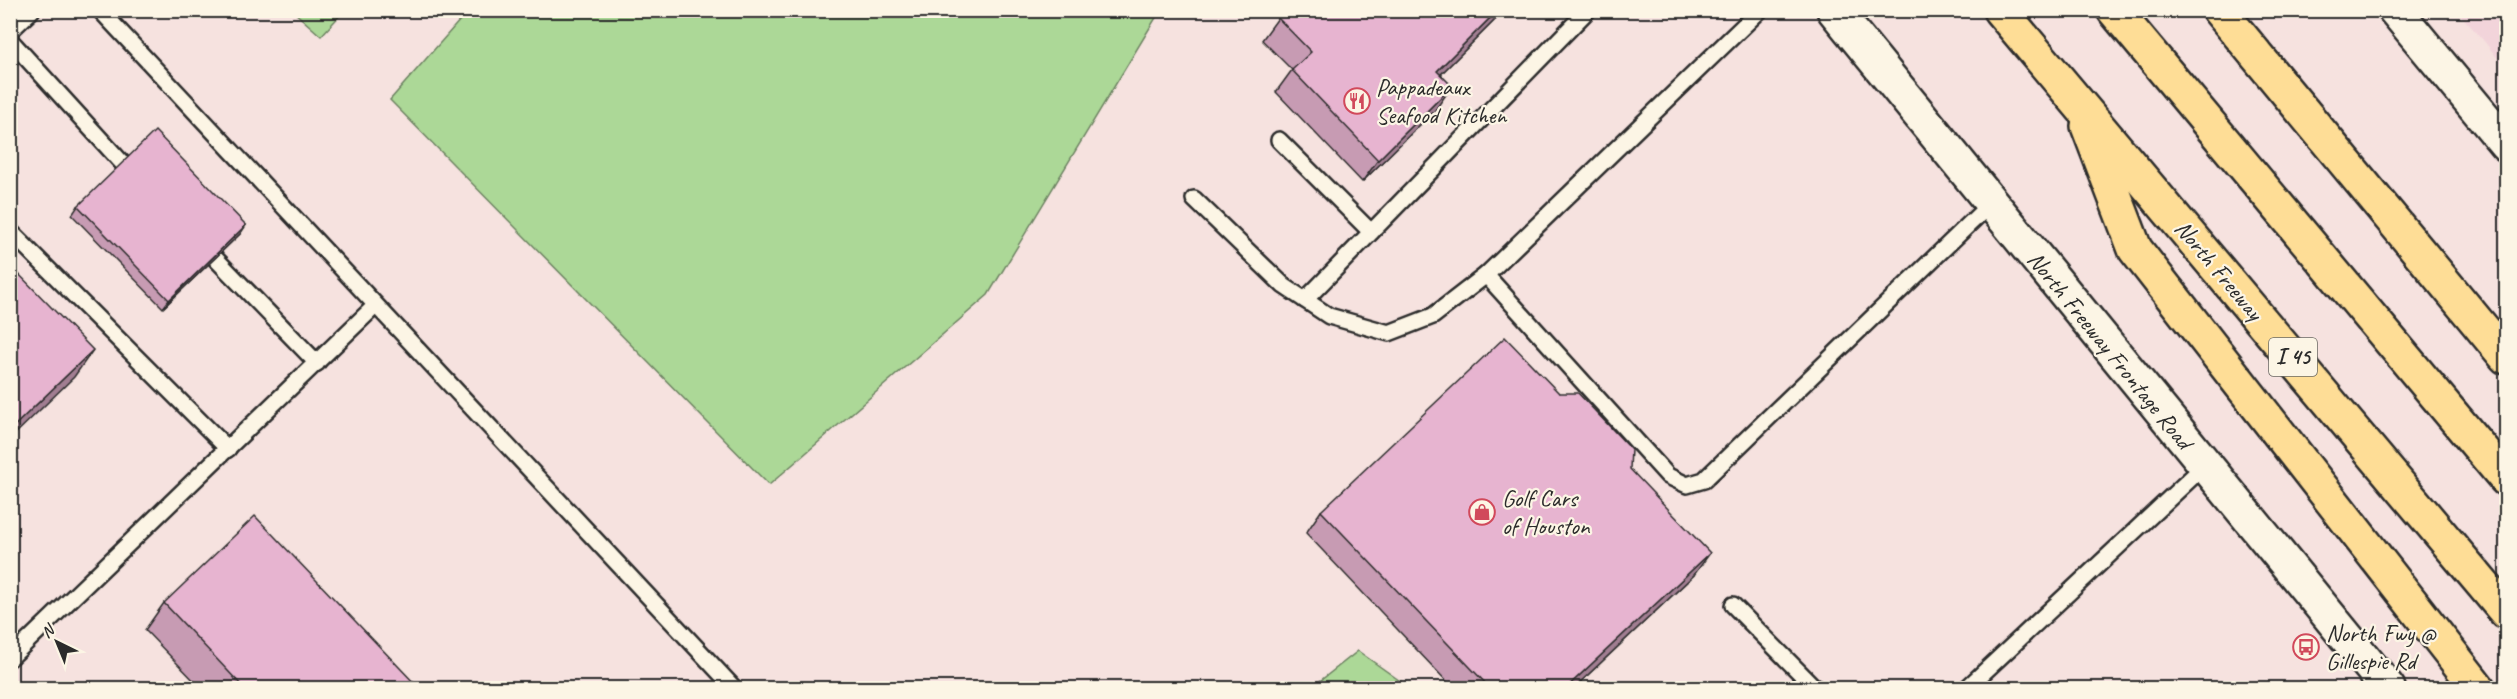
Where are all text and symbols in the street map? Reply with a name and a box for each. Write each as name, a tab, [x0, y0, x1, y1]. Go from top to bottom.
place label: Pappadeaux Seafood Kitchen	[1376, 72, 1507, 130]
restaurant icon: Pappadeaux Seafood Kitchen	[1342, 86, 1372, 116]
street label: North Freeway	[2168, 214, 2271, 328]
street label: North Freeway Frontage Road	[2021, 245, 2201, 458]
road number: I 45	[2269, 338, 2317, 376]
place label: Golf Cars of Houston	[1502, 483, 1591, 541]
shop icon: Golf Cars of Houston	[1467, 497, 1497, 527]
north arrow	[27, 612, 87, 672]
place label: North Fwy @ Gillespie Rd	[2326, 618, 2437, 676]
text: N	[37, 619, 60, 642]
bus stop icon: North Fwy @ Gillespie Rd	[2291, 632, 2321, 662]

